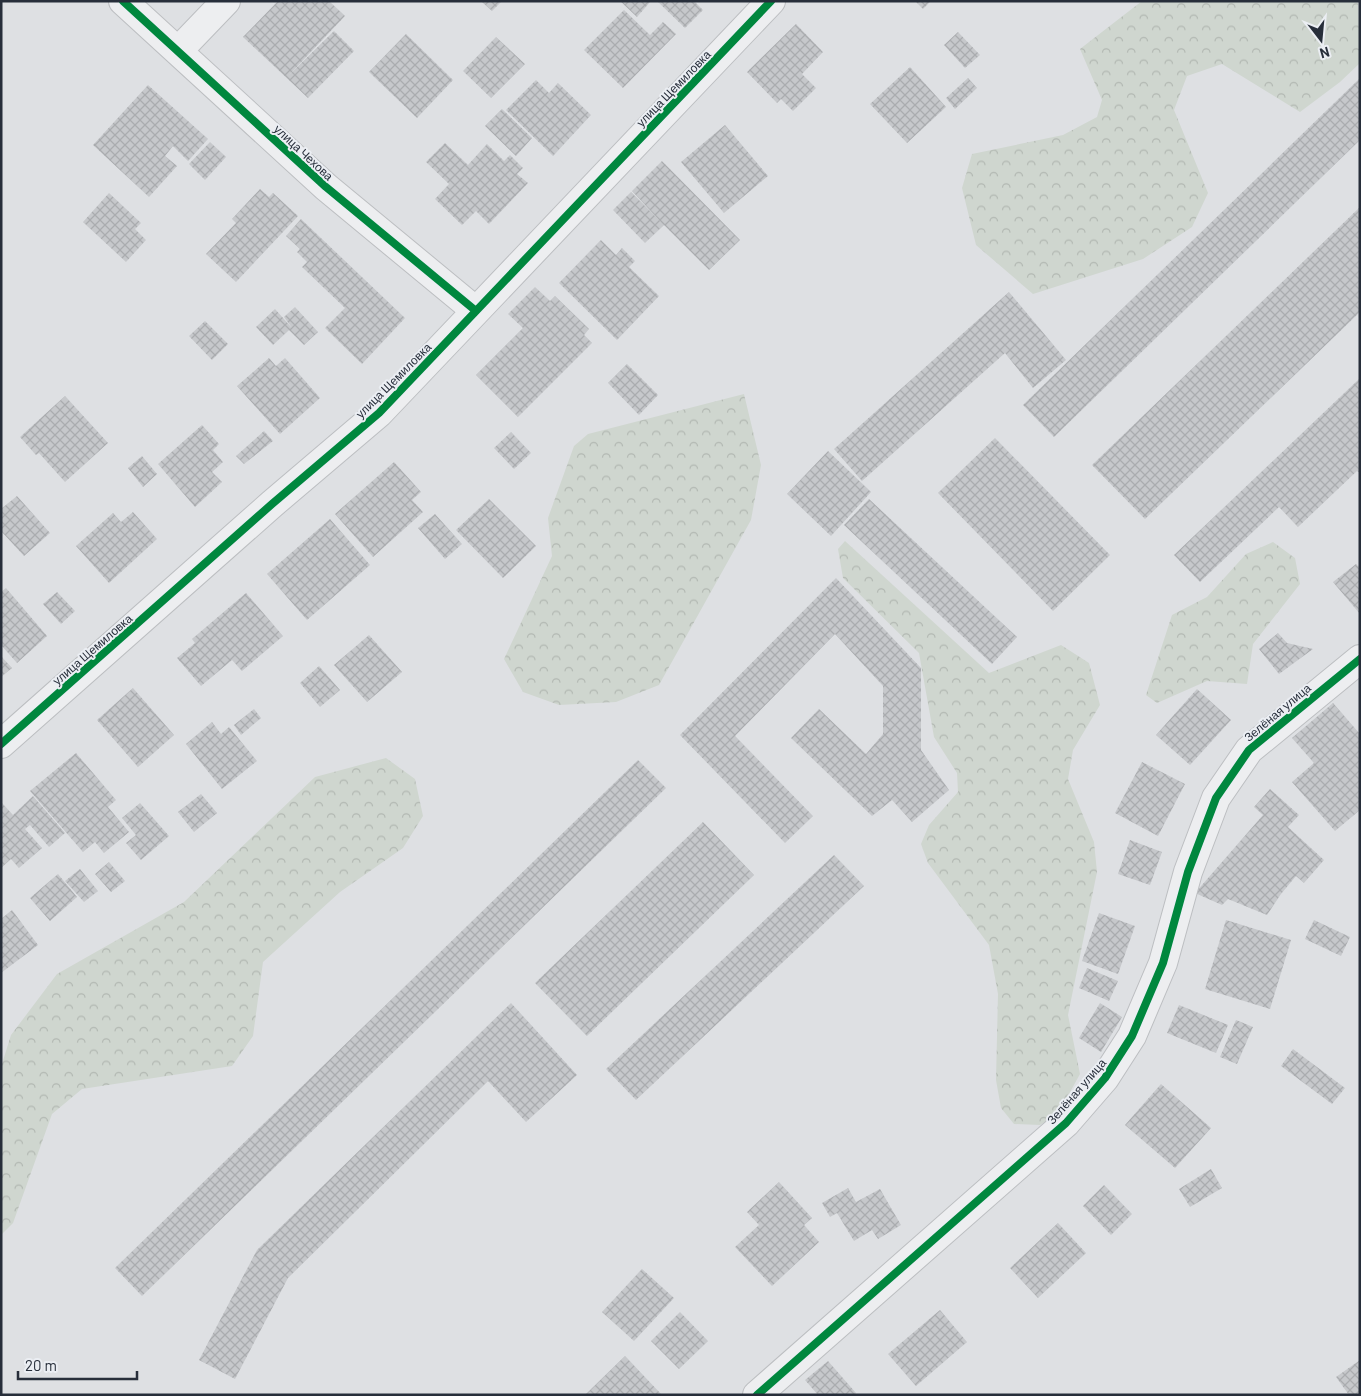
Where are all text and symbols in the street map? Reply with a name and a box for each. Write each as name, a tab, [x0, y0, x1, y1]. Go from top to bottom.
north arrow	[1296, 15, 1346, 65]
text: N	[1318, 44, 1332, 62]
street label: улица Щемиловка	[633, 47, 714, 130]
street label: улица Чехова	[271, 121, 337, 184]
street label: улица Щемиловка	[352, 339, 434, 421]
street label: улица Щемиловка	[49, 610, 135, 688]
street label: Зелёная улица	[1241, 680, 1314, 745]
street label: Зелёная улица	[1044, 1055, 1109, 1127]
scale bar	[18, 1348, 136, 1380]
text: 20 m	[25, 1356, 57, 1374]

